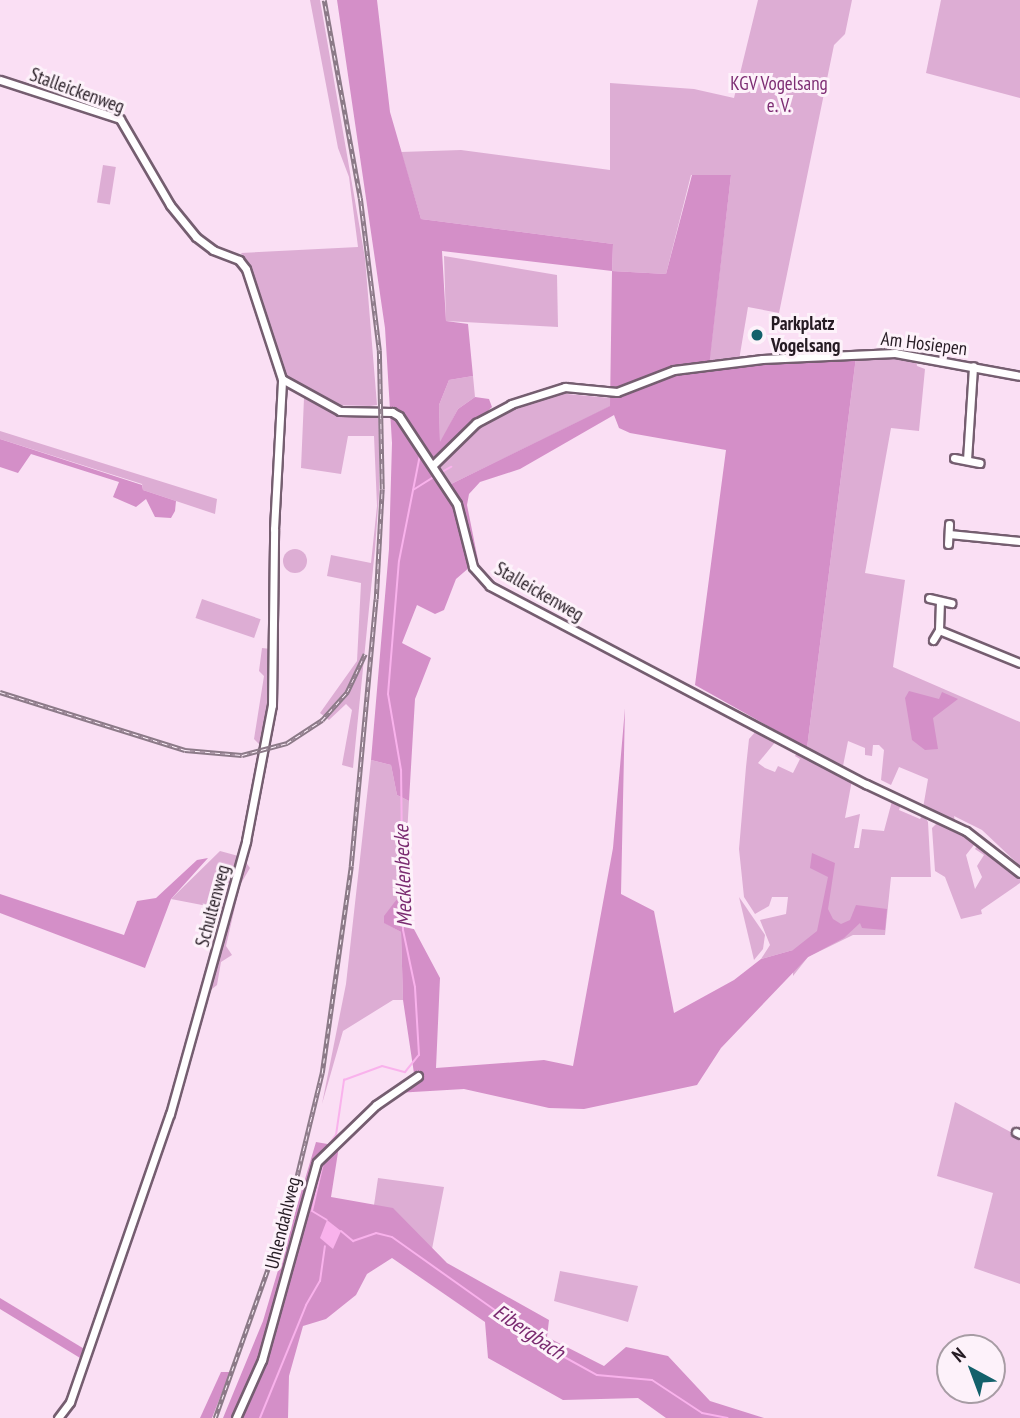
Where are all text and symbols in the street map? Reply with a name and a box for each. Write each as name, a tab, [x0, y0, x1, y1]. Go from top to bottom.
street label: Stalleickenweg	[27, 63, 127, 119]
park label: KGV Vogelsang e. V.	[730, 73, 828, 117]
place label: Parkplatz Vogelsang	[771, 313, 840, 357]
marker: Parkplatz Vogelsang	[749, 327, 765, 343]
street label: Am Hosiepen	[880, 327, 968, 361]
street label: Stalleickenweg	[490, 557, 588, 627]
water label: Mecklenbecke	[389, 825, 417, 927]
street label: Schultenweg	[191, 862, 235, 950]
street label: Uhlendahlweg	[261, 1174, 305, 1272]
water label: Eibergbach	[489, 1299, 569, 1365]
north arrow	[936, 1334, 1006, 1404]
text: N	[947, 1342, 970, 1367]

